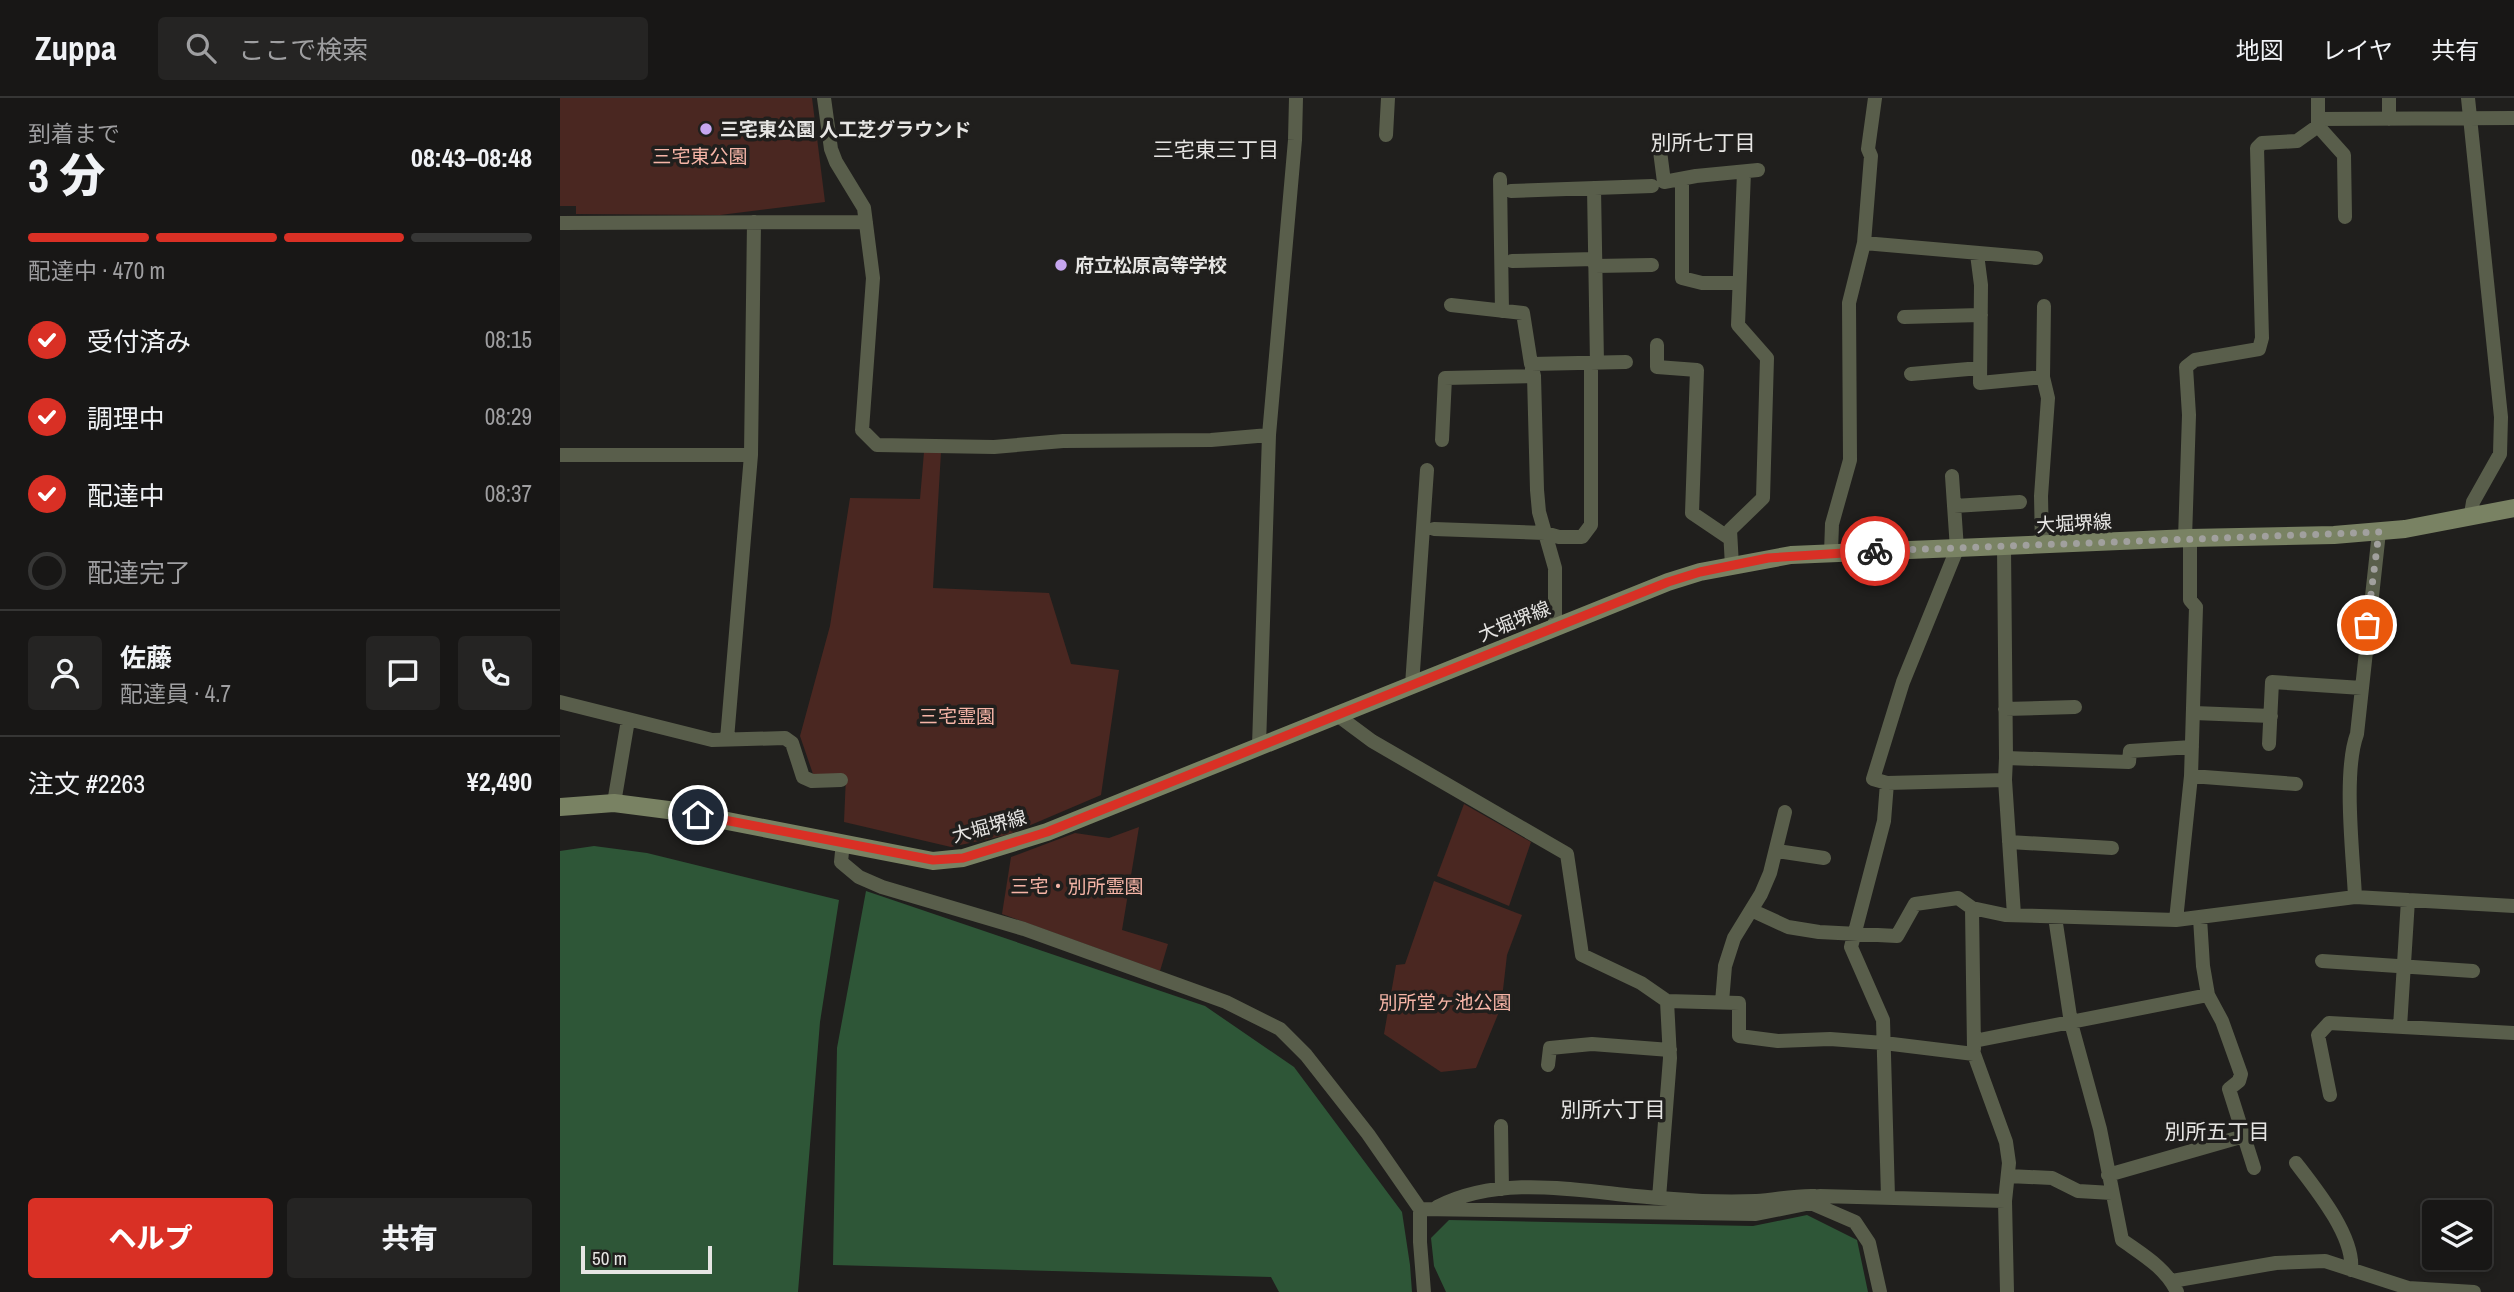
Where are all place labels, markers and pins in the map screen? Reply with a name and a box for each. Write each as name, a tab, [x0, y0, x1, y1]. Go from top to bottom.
place label: 三宅東公園 人工芝グラウンド	[720, 116, 971, 142]
marker: 三宅東公園 人工芝グラウンド	[698, 121, 714, 137]
place label: 府立松原高等学校	[1075, 252, 1227, 278]
marker: 府立松原高等学校	[1053, 257, 1069, 273]
pin	[2337, 595, 2397, 655]
pin	[668, 785, 728, 845]

